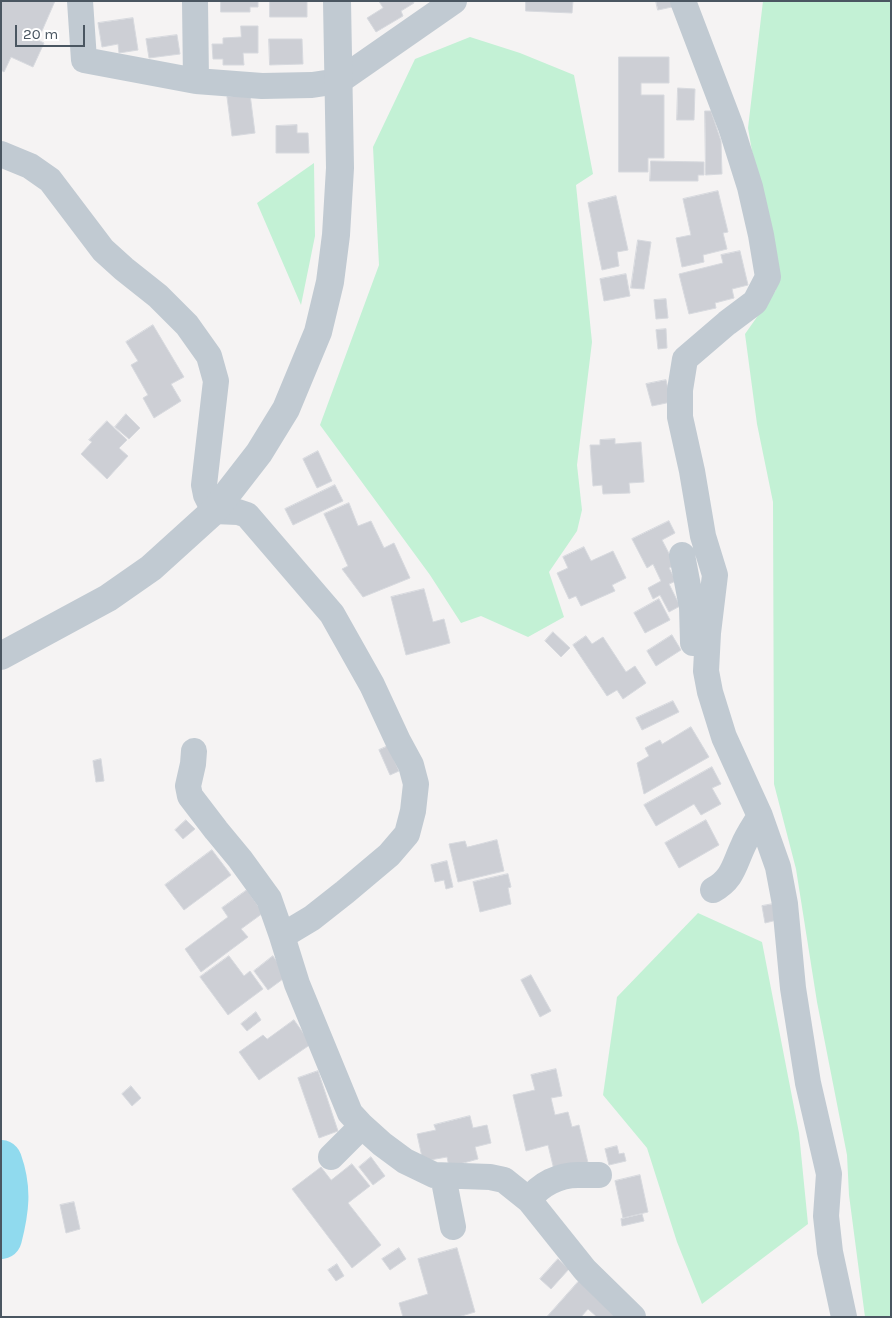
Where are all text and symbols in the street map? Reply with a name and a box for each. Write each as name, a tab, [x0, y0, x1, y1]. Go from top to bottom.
scale bar	[18, 15, 88, 47]
text: 20 m	[23, 25, 58, 43]

